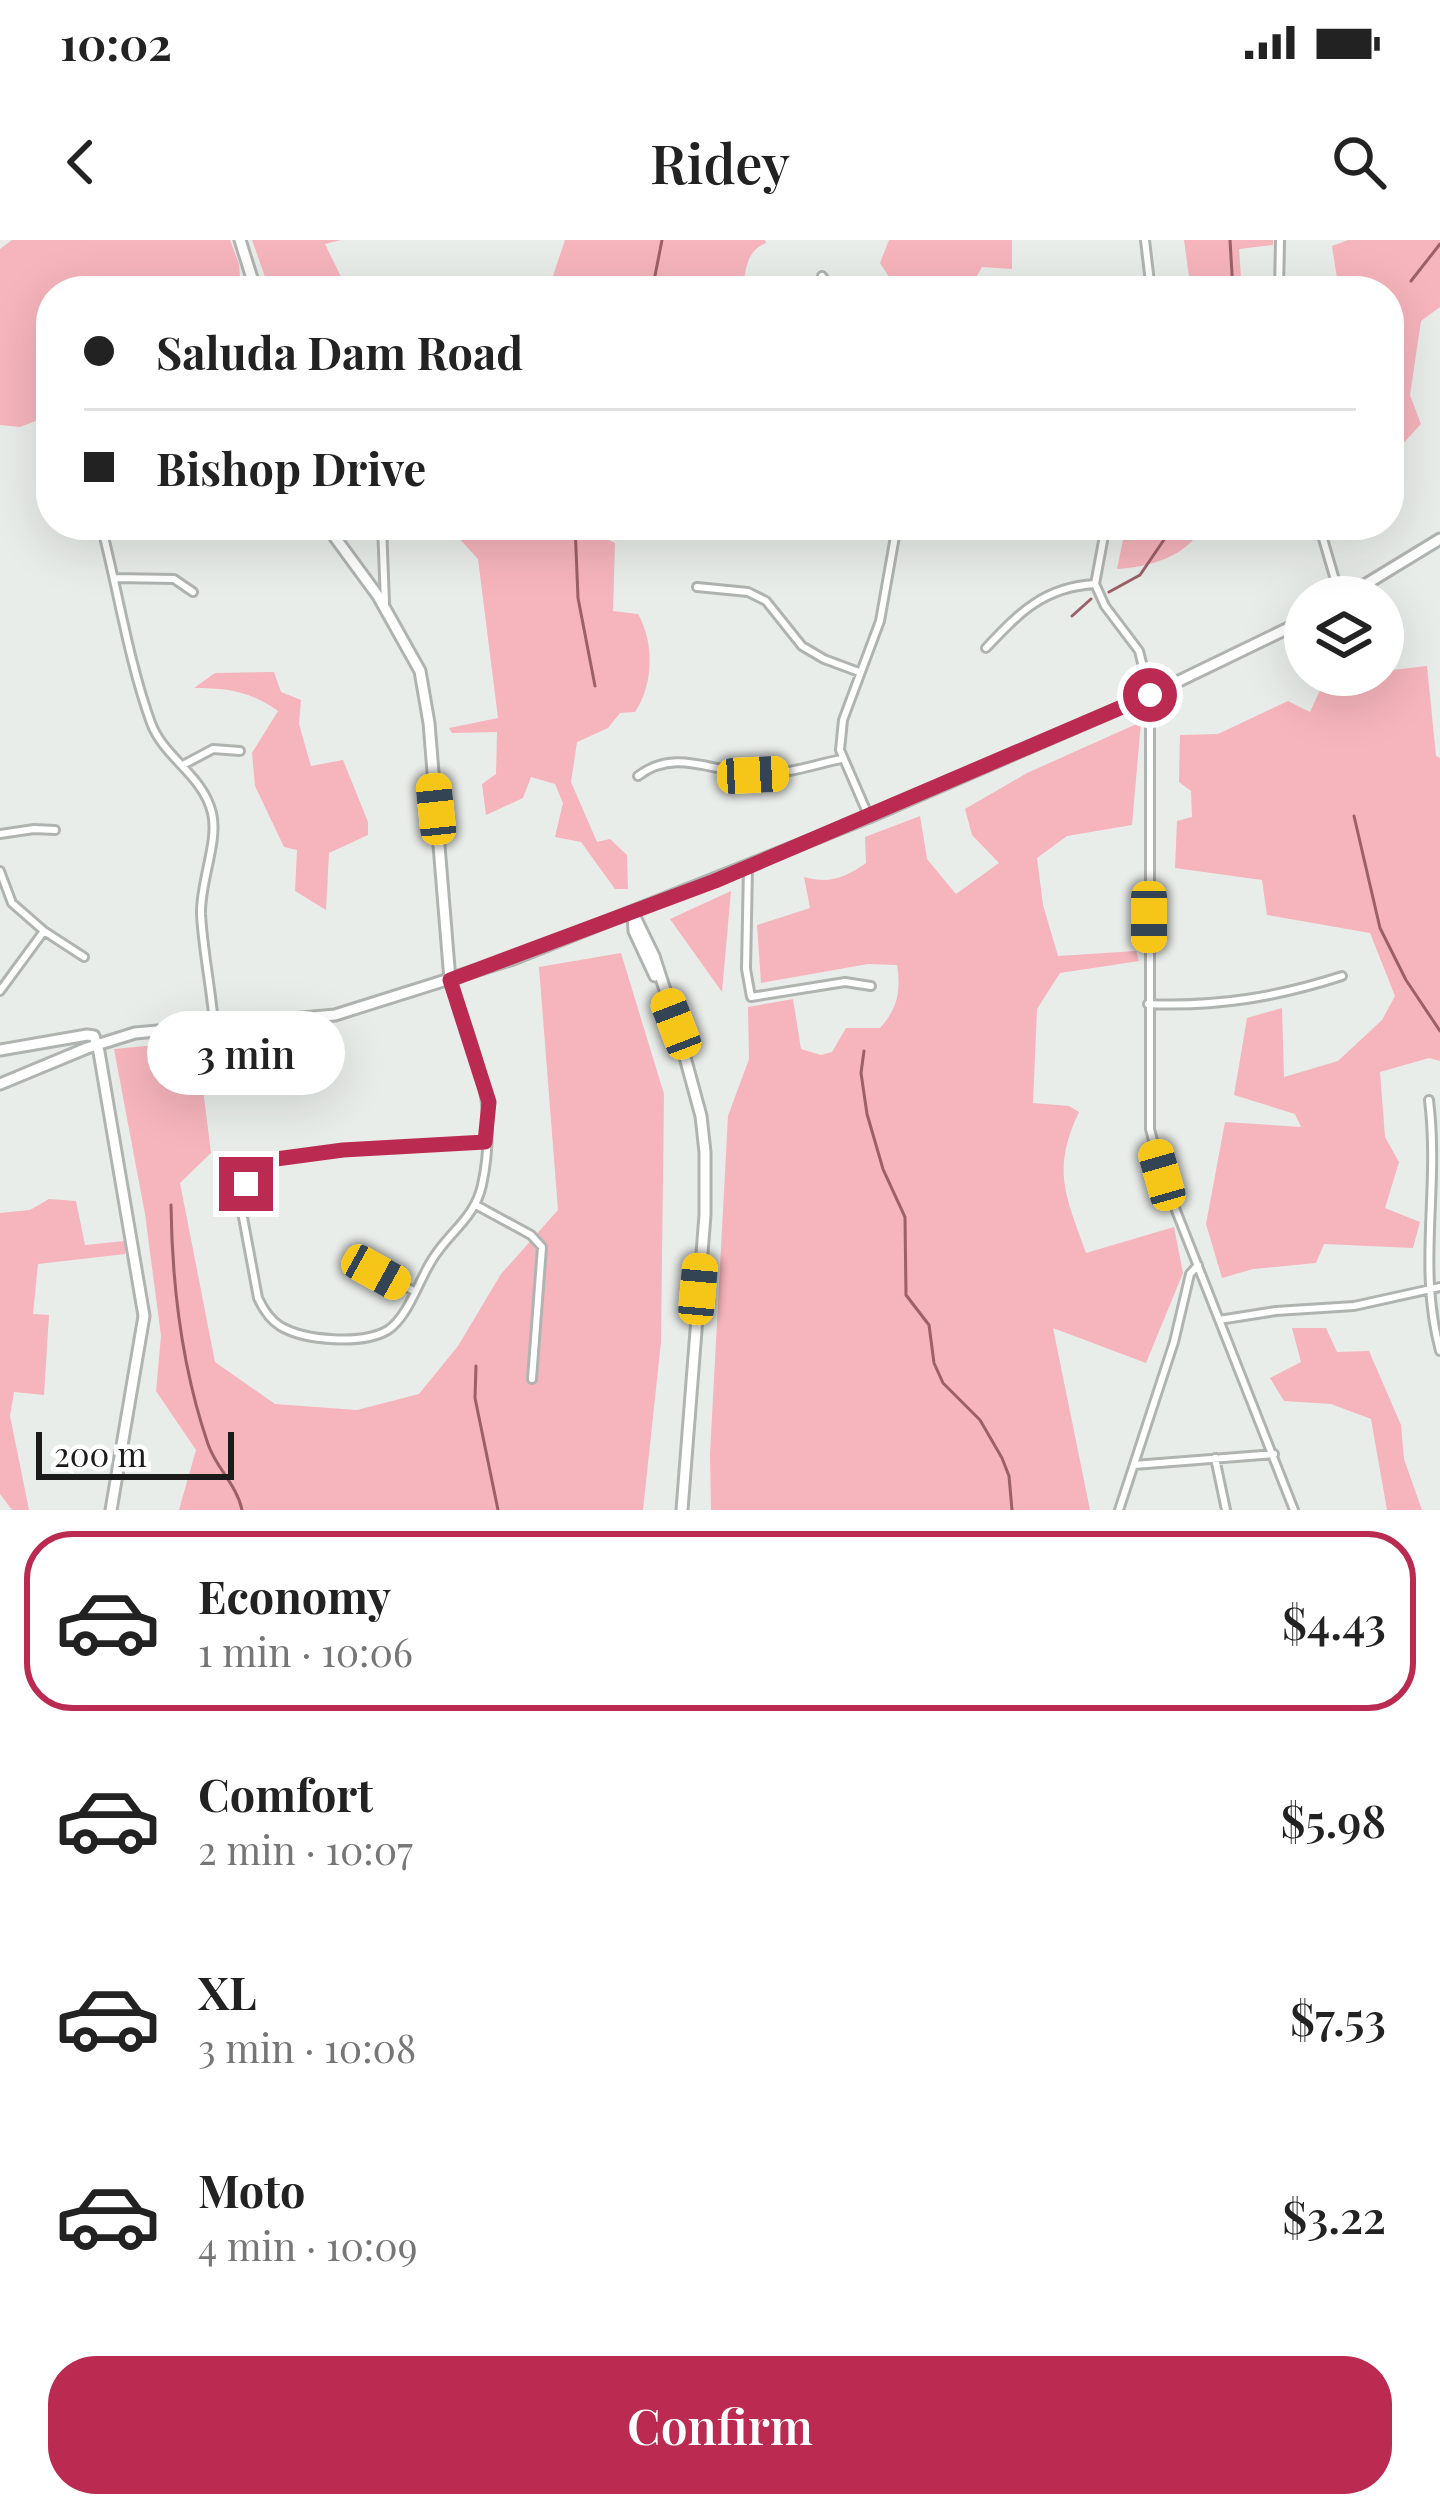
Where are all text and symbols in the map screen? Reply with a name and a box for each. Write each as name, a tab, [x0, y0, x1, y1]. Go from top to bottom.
text: 10:02	[60, 12, 172, 72]
text: Ridey	[650, 126, 790, 198]
icon: back	[48, 129, 114, 195]
icon: search	[1326, 129, 1392, 195]
text: Saluda Dam Road	[156, 321, 523, 381]
text: Bishop Drive	[156, 437, 426, 497]
map controls	[1284, 576, 1404, 696]
button: layers	[1284, 576, 1404, 696]
route start	[1123, 668, 1177, 722]
car	[716, 755, 790, 795]
car	[414, 771, 458, 847]
car	[1131, 881, 1167, 953]
car	[646, 984, 706, 1064]
callout: 3 min	[147, 1010, 345, 1094]
text: 3 min	[197, 1027, 295, 1079]
car	[1135, 1135, 1189, 1215]
route end	[219, 1157, 273, 1211]
car	[336, 1239, 416, 1305]
car	[677, 1252, 719, 1326]
scale bar	[36, 1426, 234, 1479]
text: 200 m	[54, 1431, 147, 1475]
text: Economy	[198, 1565, 391, 1625]
icon: car	[54, 1567, 162, 1675]
text: $4.43	[1282, 1591, 1386, 1651]
text: 1 min · 10:06	[198, 1625, 413, 1677]
text: Comfort	[198, 1763, 373, 1823]
icon: car	[54, 1765, 162, 1873]
text: $5.98	[1280, 1789, 1386, 1849]
text: 2 min · 10:07	[198, 1823, 413, 1875]
text: XL	[198, 1961, 257, 2021]
icon: car	[54, 1963, 162, 2071]
text: $7.53	[1290, 1987, 1386, 2047]
text: 3 min · 10:08	[198, 2021, 416, 2073]
text: Moto	[198, 2159, 305, 2219]
icon: car	[54, 2161, 162, 2269]
text: $3.22	[1282, 2185, 1386, 2245]
text: 4 min · 10:09	[198, 2219, 418, 2271]
button: Confirm	[48, 2356, 1392, 2494]

